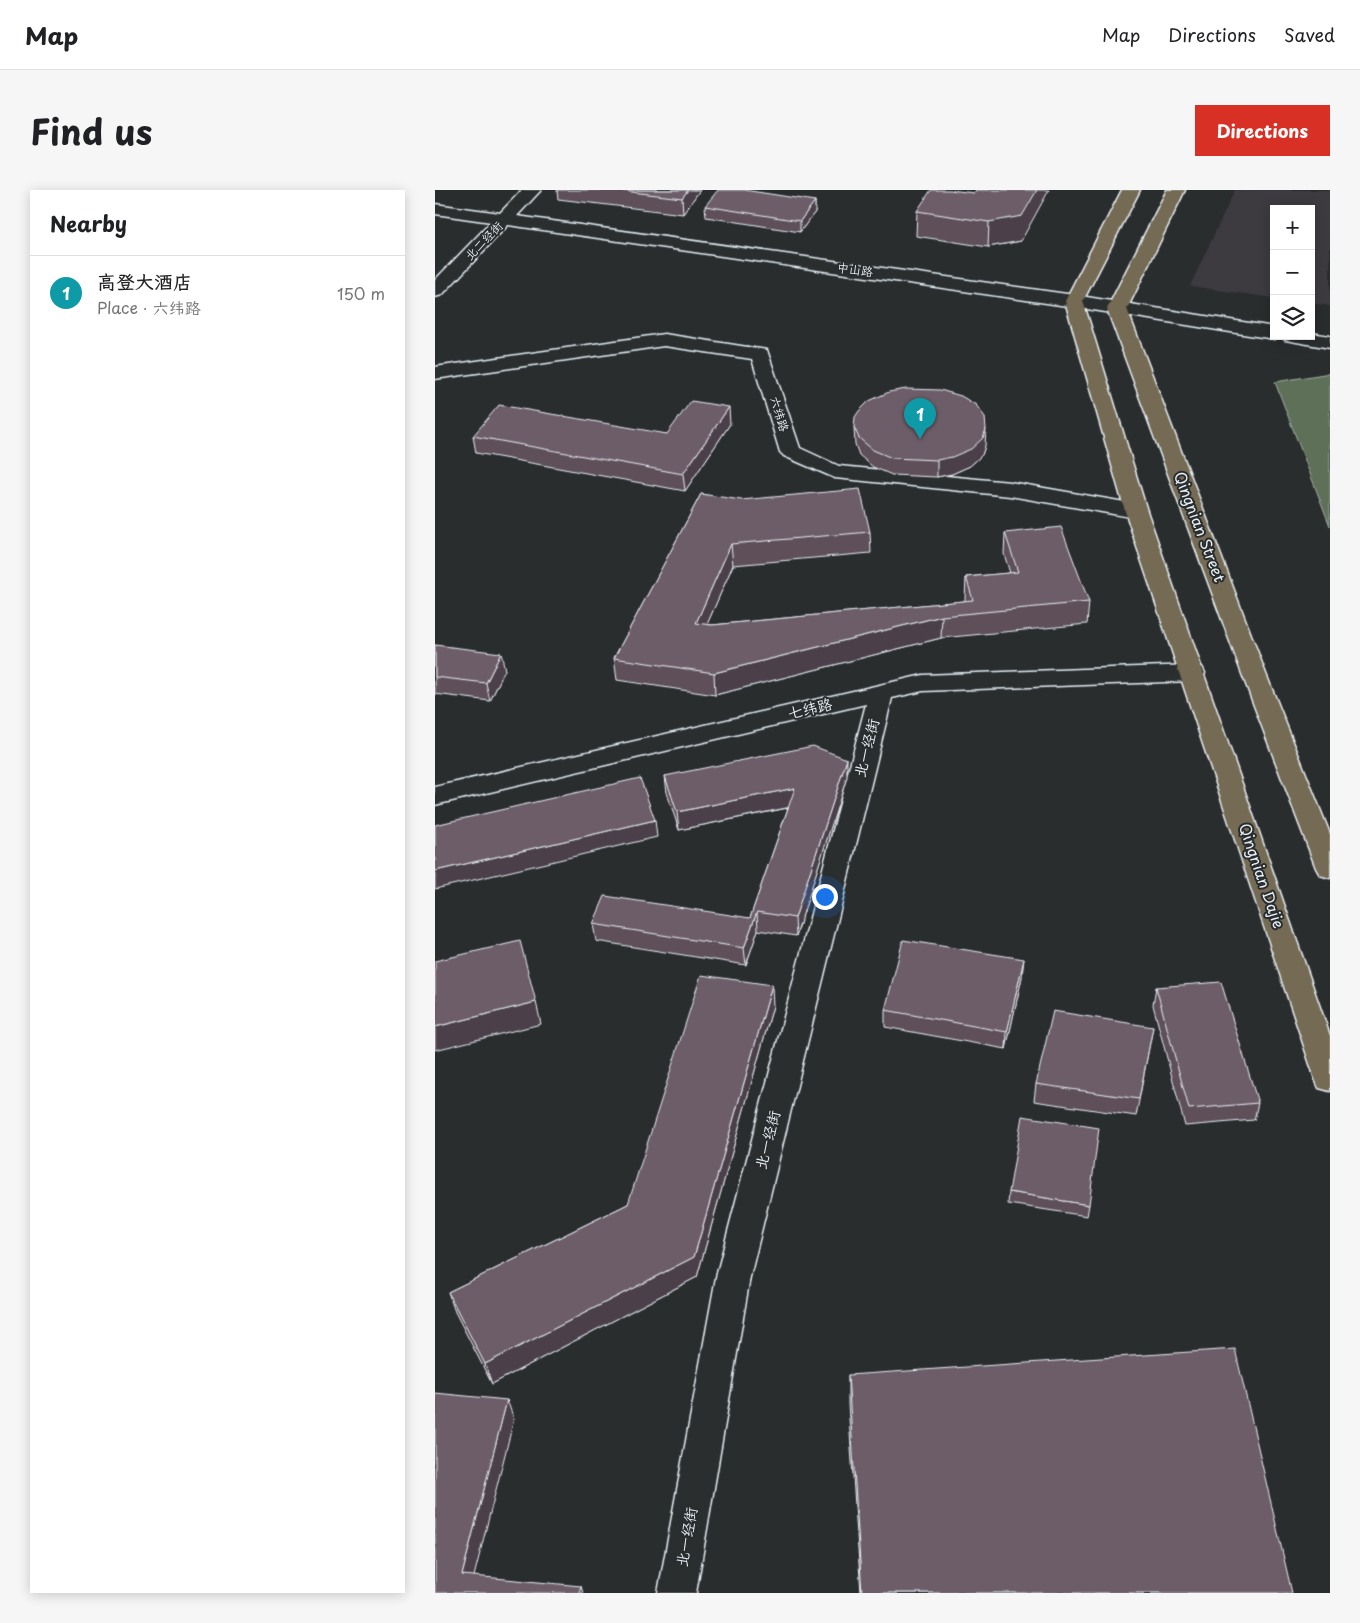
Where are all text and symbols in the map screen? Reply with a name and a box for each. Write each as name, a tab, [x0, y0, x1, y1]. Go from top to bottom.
text: Map	[25, 17, 78, 53]
text: Map	[1102, 21, 1140, 48]
text: Directions	[1168, 21, 1256, 48]
text: Saved	[1284, 21, 1335, 48]
text: Find us	[30, 104, 152, 157]
button: Directions	[1195, 105, 1330, 156]
map controls	[1270, 205, 1315, 340]
button: +	[1270, 205, 1315, 250]
text: Nearby	[50, 207, 127, 239]
street label: 北二经街	[460, 217, 506, 264]
button: −	[1270, 250, 1315, 295]
street label: 中山路	[836, 258, 874, 280]
text: 高登大酒店	[97, 267, 192, 295]
text: 1	[62, 281, 70, 305]
text: 150 m	[337, 281, 385, 305]
text: Place · 六纬路	[97, 295, 201, 319]
button: layers	[1270, 295, 1315, 340]
street label: 六纬路	[766, 394, 794, 434]
pin: 1	[904, 398, 936, 439]
street label: Qingnian Street	[1169, 468, 1232, 585]
street label: 七纬路	[785, 691, 834, 724]
street label: 北一经街	[847, 716, 884, 780]
street label: Qingnian Dajie	[1234, 820, 1291, 931]
your location	[812, 884, 838, 910]
street label: 北一经街	[748, 1108, 785, 1172]
street label: 北一经街	[669, 1505, 702, 1568]

